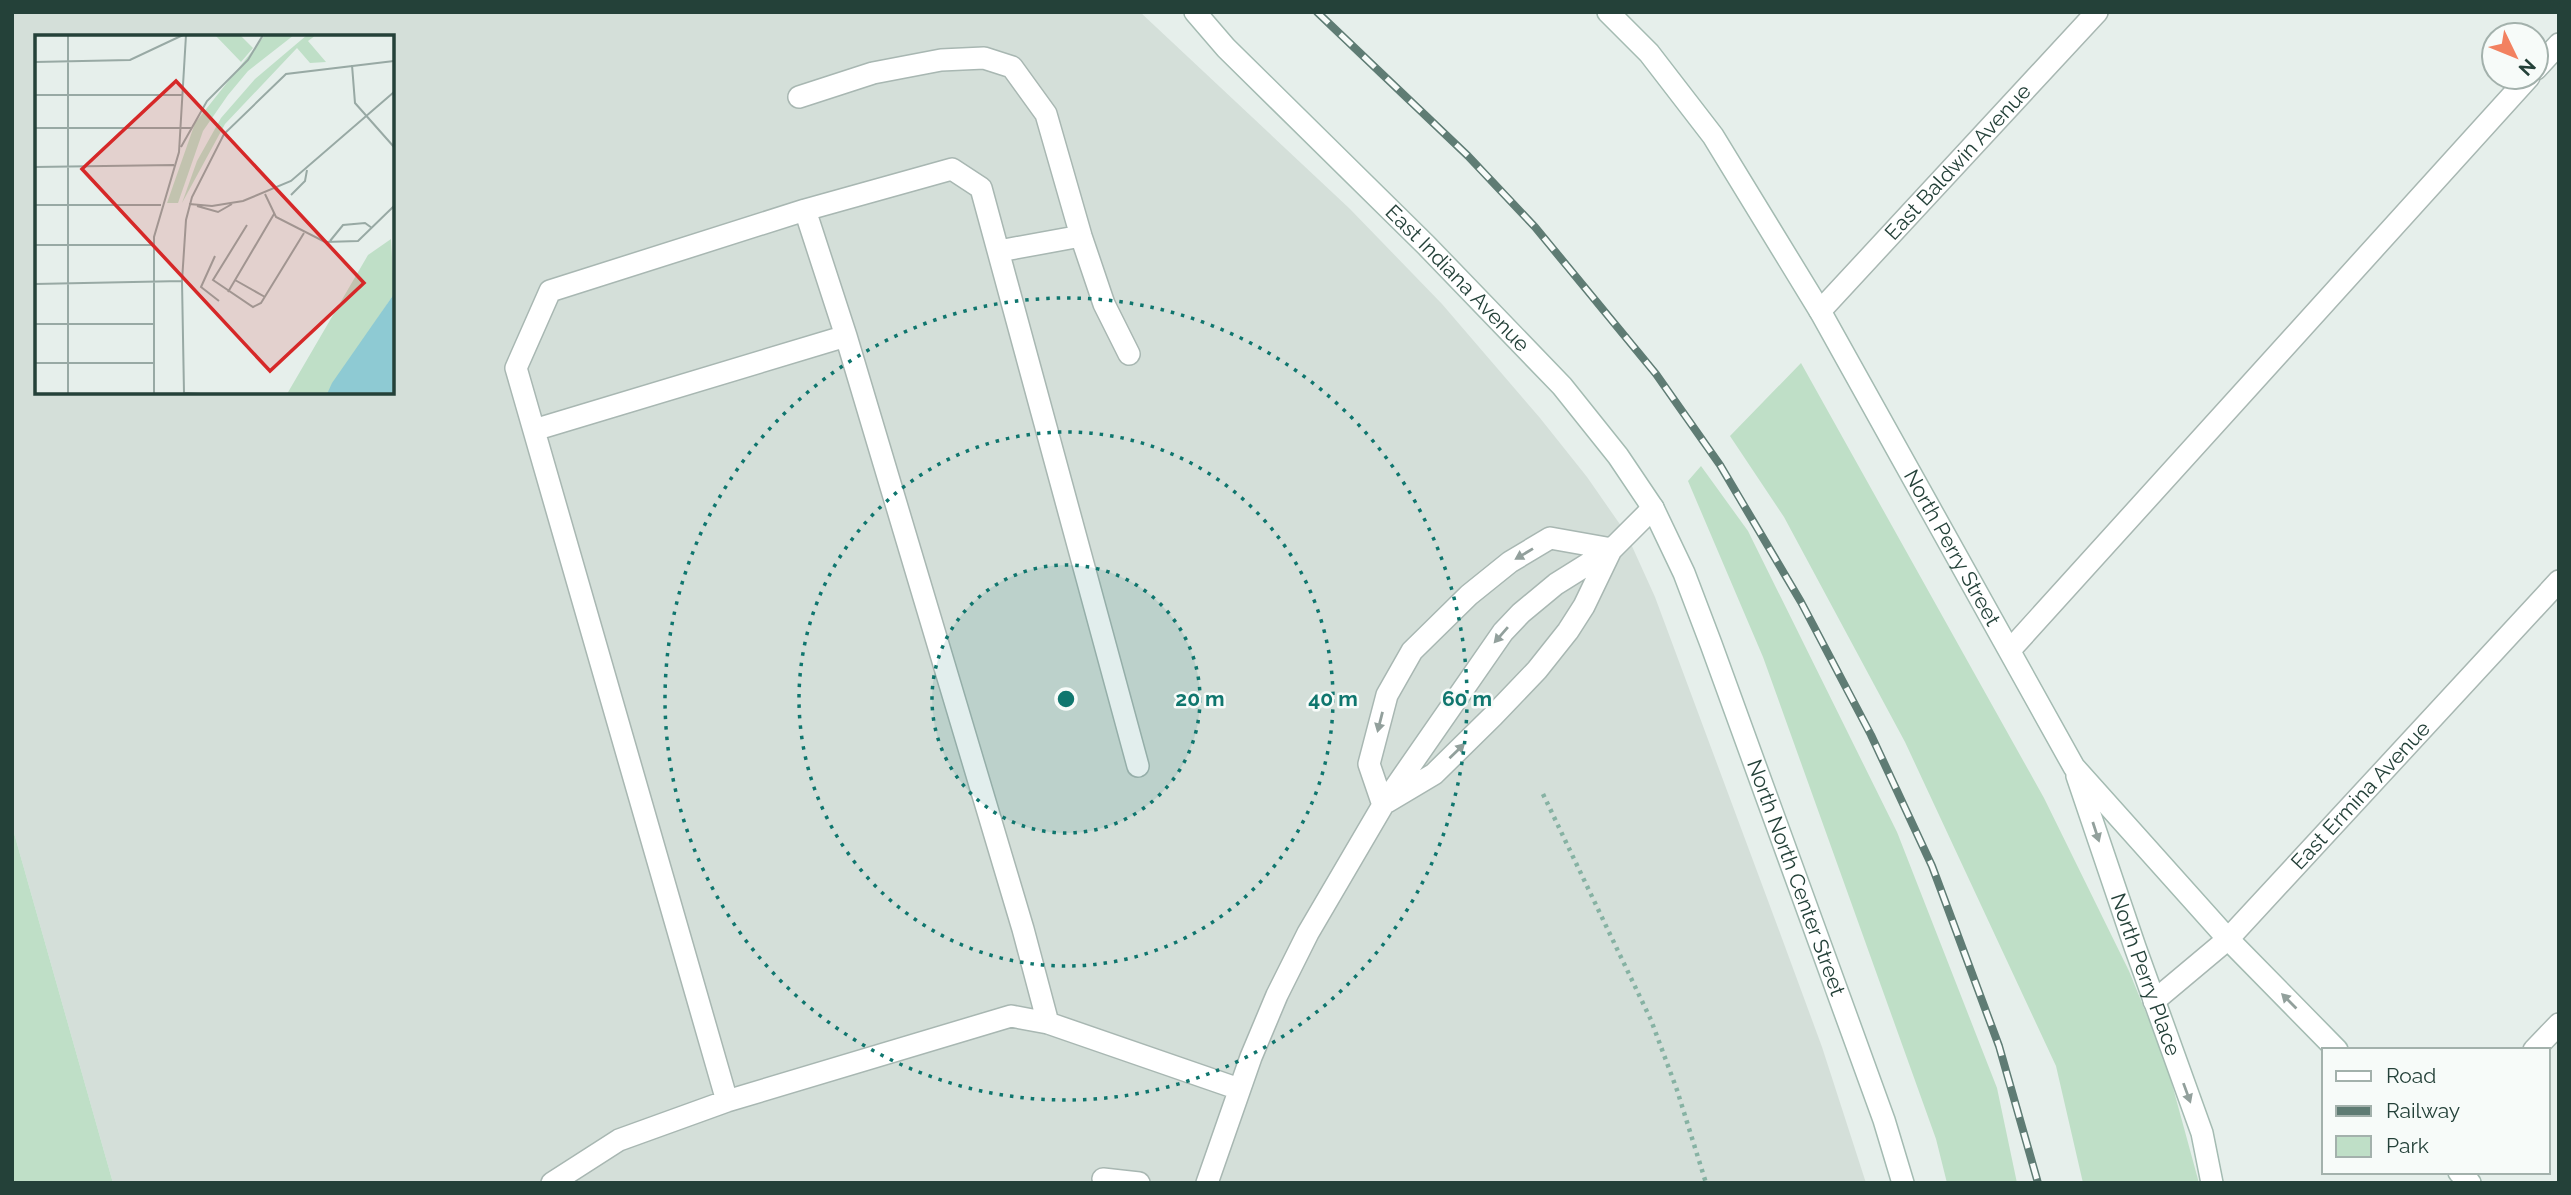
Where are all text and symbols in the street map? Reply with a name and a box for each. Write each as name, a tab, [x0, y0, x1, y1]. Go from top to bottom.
north arrow	[2480, 21, 2550, 91]
inset map	[35, 35, 394, 394]
text: N	[2514, 55, 2540, 80]
street label: East Baldwin Avenue	[1879, 79, 2036, 245]
street label: East Indiana Avenue	[1381, 199, 1535, 357]
street label: North Perry Street	[1899, 465, 2006, 630]
one-way arrow	[1515, 547, 1534, 560]
one-way arrow	[1493, 626, 1509, 644]
text: 20 m	[1175, 686, 1225, 711]
text: 40 m	[1308, 686, 1358, 711]
text: 60 m	[1442, 686, 1492, 711]
centre of rings	[1054, 687, 1078, 711]
one-way arrow	[1374, 711, 1385, 733]
street label: East Ermina Avenue	[2286, 716, 2435, 874]
one-way arrow	[1449, 742, 1466, 759]
street label: North North Center Street	[1742, 756, 1851, 999]
one-way arrow	[2091, 821, 2102, 842]
street label: North Perry Place	[2106, 890, 2186, 1059]
one-way arrow	[2282, 993, 2298, 1010]
legend	[2322, 1048, 2550, 1174]
text: Road	[2386, 1063, 2436, 1088]
one-way arrow	[2182, 1082, 2193, 1103]
text: Railway	[2386, 1098, 2460, 1123]
text: Park	[2386, 1133, 2429, 1158]

